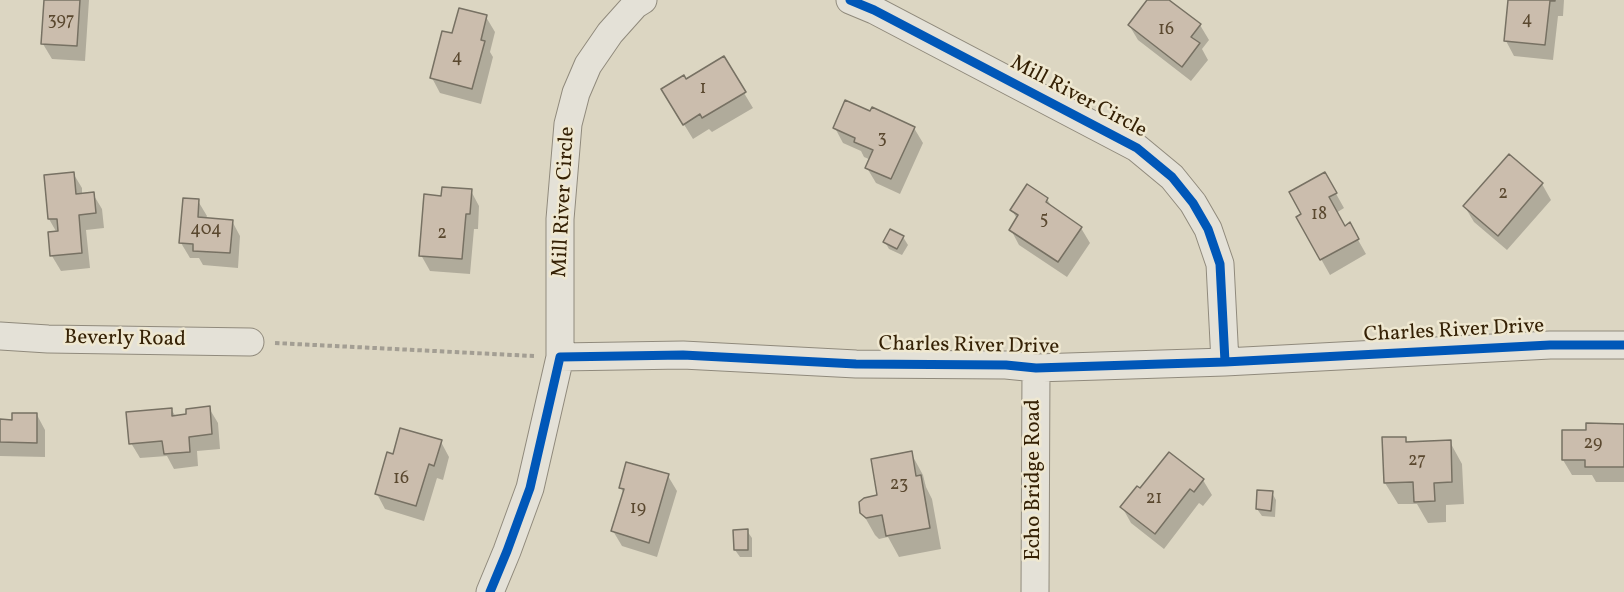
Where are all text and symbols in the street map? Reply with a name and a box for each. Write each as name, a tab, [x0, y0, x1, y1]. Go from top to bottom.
house number: 4	[1522, 10, 1532, 32]
house number: 397	[48, 11, 74, 33]
house number: 16	[1158, 20, 1174, 42]
house number: 4	[452, 48, 462, 70]
street label: Mill River Circle	[1005, 51, 1151, 145]
house number: 1	[700, 79, 706, 101]
street label: Mill River Circle	[548, 126, 582, 278]
house number: 3	[877, 129, 887, 151]
house number: 2	[1498, 184, 1508, 206]
house number: 18	[1311, 205, 1327, 227]
house number: 5	[1040, 210, 1048, 232]
house number: 404	[190, 220, 222, 242]
house number: 2	[437, 224, 447, 246]
street label: Charles River Drive	[1363, 315, 1545, 349]
street label: Beverly Road	[64, 326, 186, 354]
street label: Charles River Drive	[878, 333, 1060, 361]
street label: Echo Bridge Road	[1022, 399, 1048, 561]
house number: 29	[1584, 434, 1602, 456]
house number: 27	[1408, 451, 1426, 473]
house number: 16	[393, 469, 409, 491]
house number: 23	[890, 475, 908, 497]
house number: 21	[1146, 489, 1162, 511]
house number: 19	[630, 499, 646, 521]

